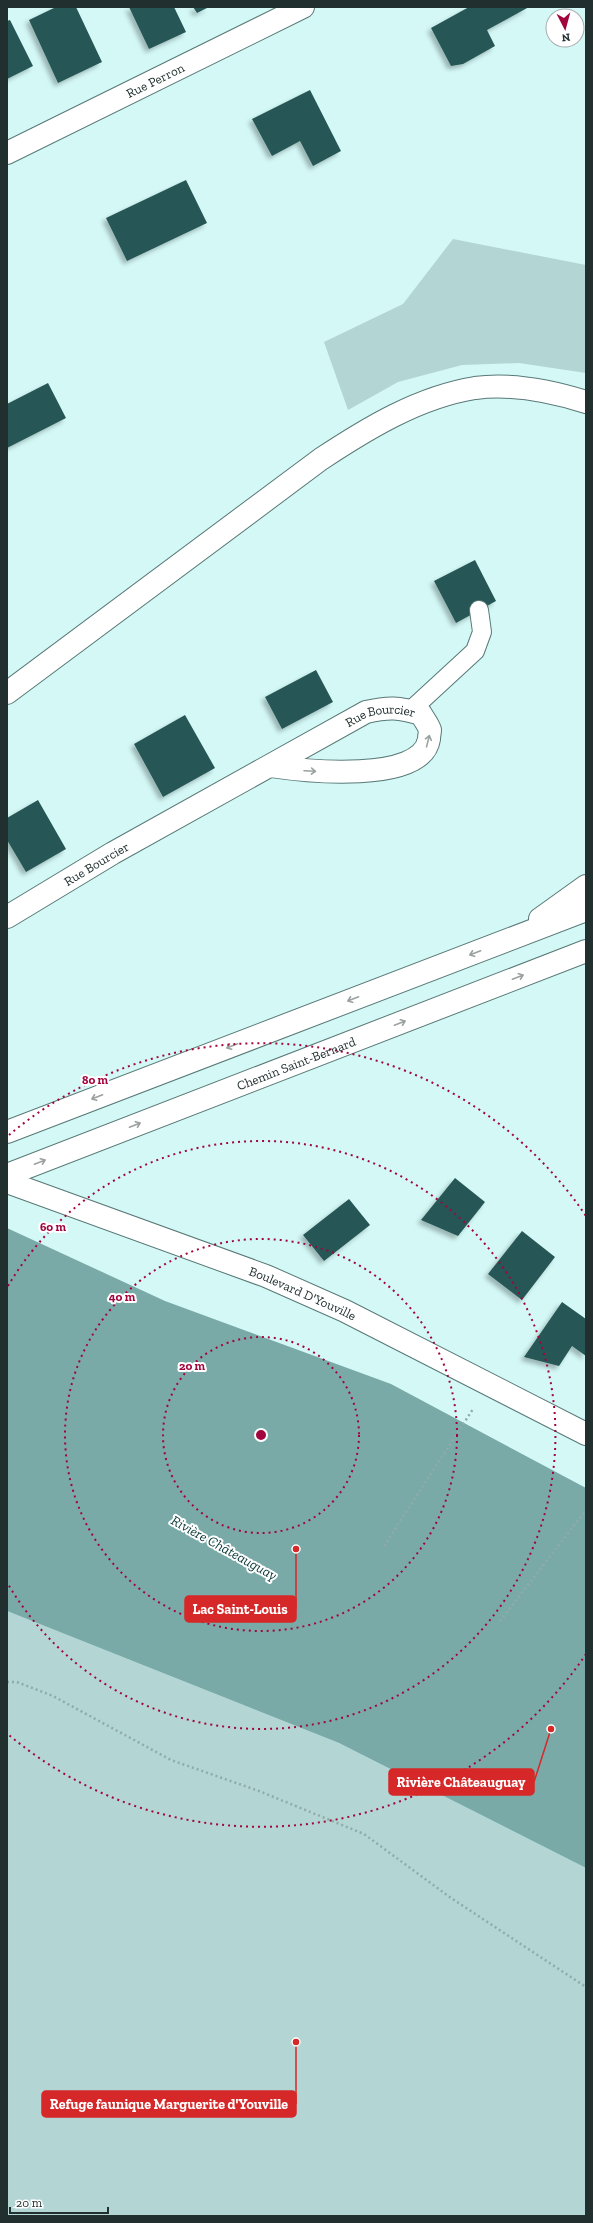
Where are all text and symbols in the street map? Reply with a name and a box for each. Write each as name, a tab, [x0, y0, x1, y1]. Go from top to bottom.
north arrow	[545, 8, 585, 48]
text: N	[561, 31, 571, 44]
street label: Rue Perron	[124, 59, 187, 101]
street label: Rue Bourcier	[342, 701, 417, 730]
one-way arrow	[424, 735, 432, 748]
one-way arrow	[303, 767, 316, 774]
street label: Rue Bourcier	[61, 838, 131, 889]
one-way arrow	[469, 949, 481, 957]
one-way arrow	[512, 973, 524, 981]
one-way arrow	[348, 996, 360, 1004]
one-way arrow	[393, 1018, 405, 1026]
street label: Chemin Saint-Bernard	[235, 1033, 358, 1093]
one-way arrow	[226, 1042, 238, 1050]
text: 80 m	[82, 1073, 109, 1087]
one-way arrow	[92, 1094, 104, 1102]
one-way arrow	[129, 1121, 141, 1129]
one-way arrow	[33, 1158, 45, 1166]
text: 60 m	[40, 1220, 67, 1234]
street label: Boulevard D'Youville	[247, 1263, 359, 1323]
text: 40 m	[109, 1290, 136, 1304]
text: 20 m	[179, 1359, 206, 1373]
centre of rings	[254, 1428, 268, 1442]
water label: Rivière Châteauguay	[168, 1512, 280, 1584]
callout: Lac Saint-Louis	[185, 1596, 296, 1622]
text: Lac Saint-Louis	[192, 1601, 288, 1618]
callout: Rivière Châteauguay	[389, 1769, 534, 1795]
text: Rivière Châteauguay	[396, 1774, 526, 1791]
callout: Refuge faunique Marguerite d'Youville	[42, 2091, 296, 2117]
text: Refuge faunique Marguerite d'Youville	[50, 2096, 288, 2113]
scale bar	[10, 2189, 108, 2215]
text: 20 m	[16, 2196, 43, 2210]

